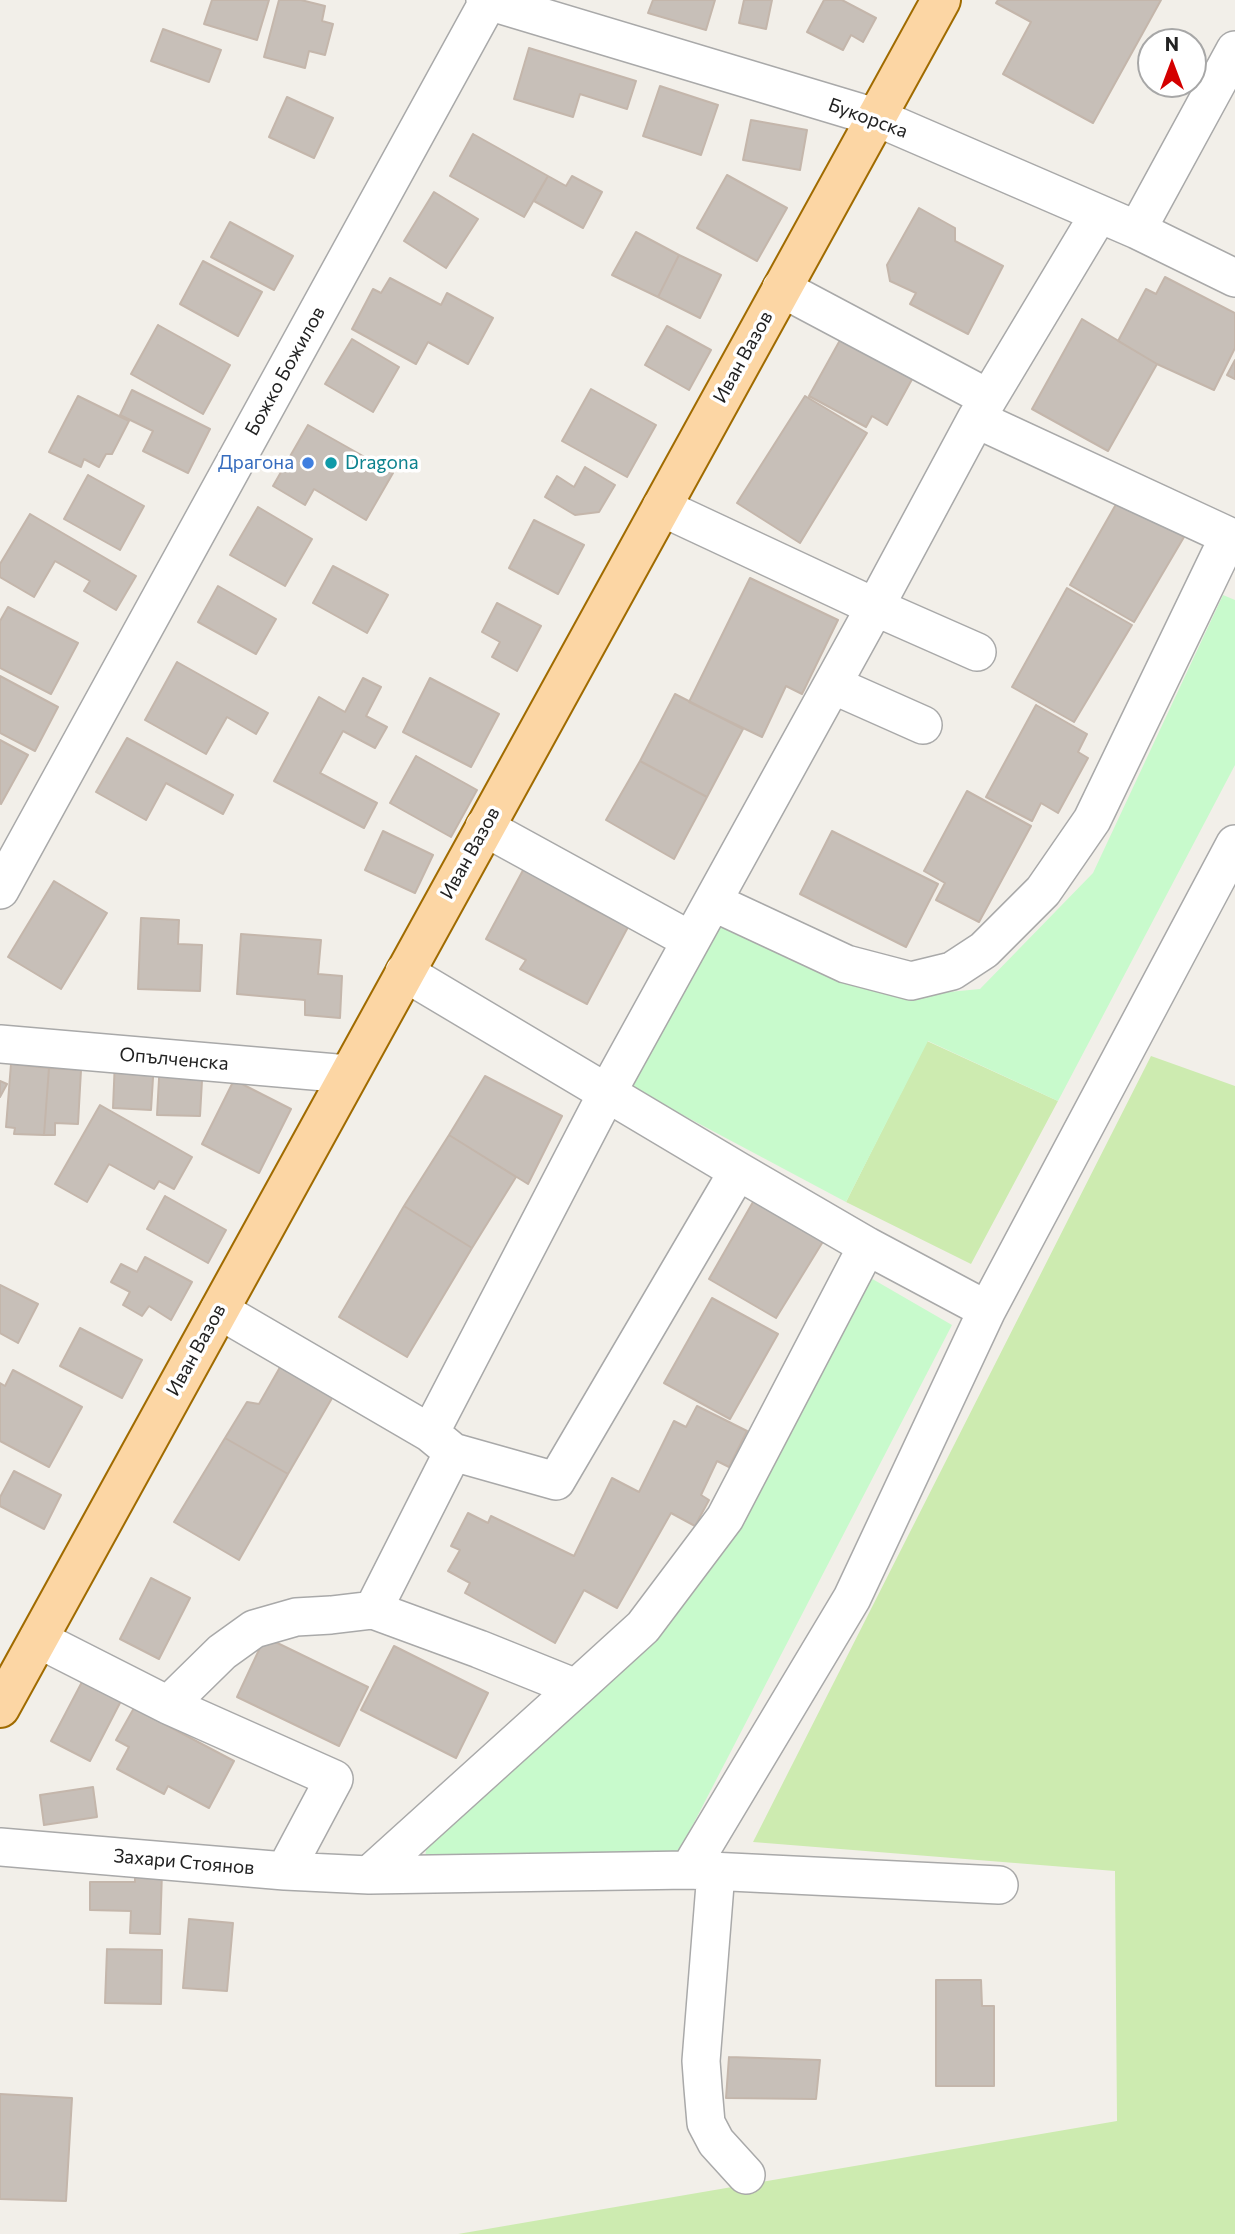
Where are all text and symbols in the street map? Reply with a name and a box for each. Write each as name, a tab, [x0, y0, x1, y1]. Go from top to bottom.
north arrow	[1137, 28, 1207, 98]
text: N	[1165, 32, 1179, 55]
street label: Букорска	[825, 93, 911, 143]
street label: Божко Божилов	[240, 303, 330, 439]
street label: Иван Вазов	[708, 307, 778, 407]
place label: Драгона	[218, 452, 294, 474]
place label: Dragona	[345, 452, 419, 474]
marker: Драгона	[300, 455, 316, 471]
marker: Dragona	[323, 455, 339, 471]
street label: Иван Вазов	[435, 803, 505, 903]
street label: Опълченска	[118, 1043, 230, 1075]
street label: Иван Вазов	[161, 1300, 231, 1400]
street label: Захари Стоянов	[113, 1844, 255, 1880]

